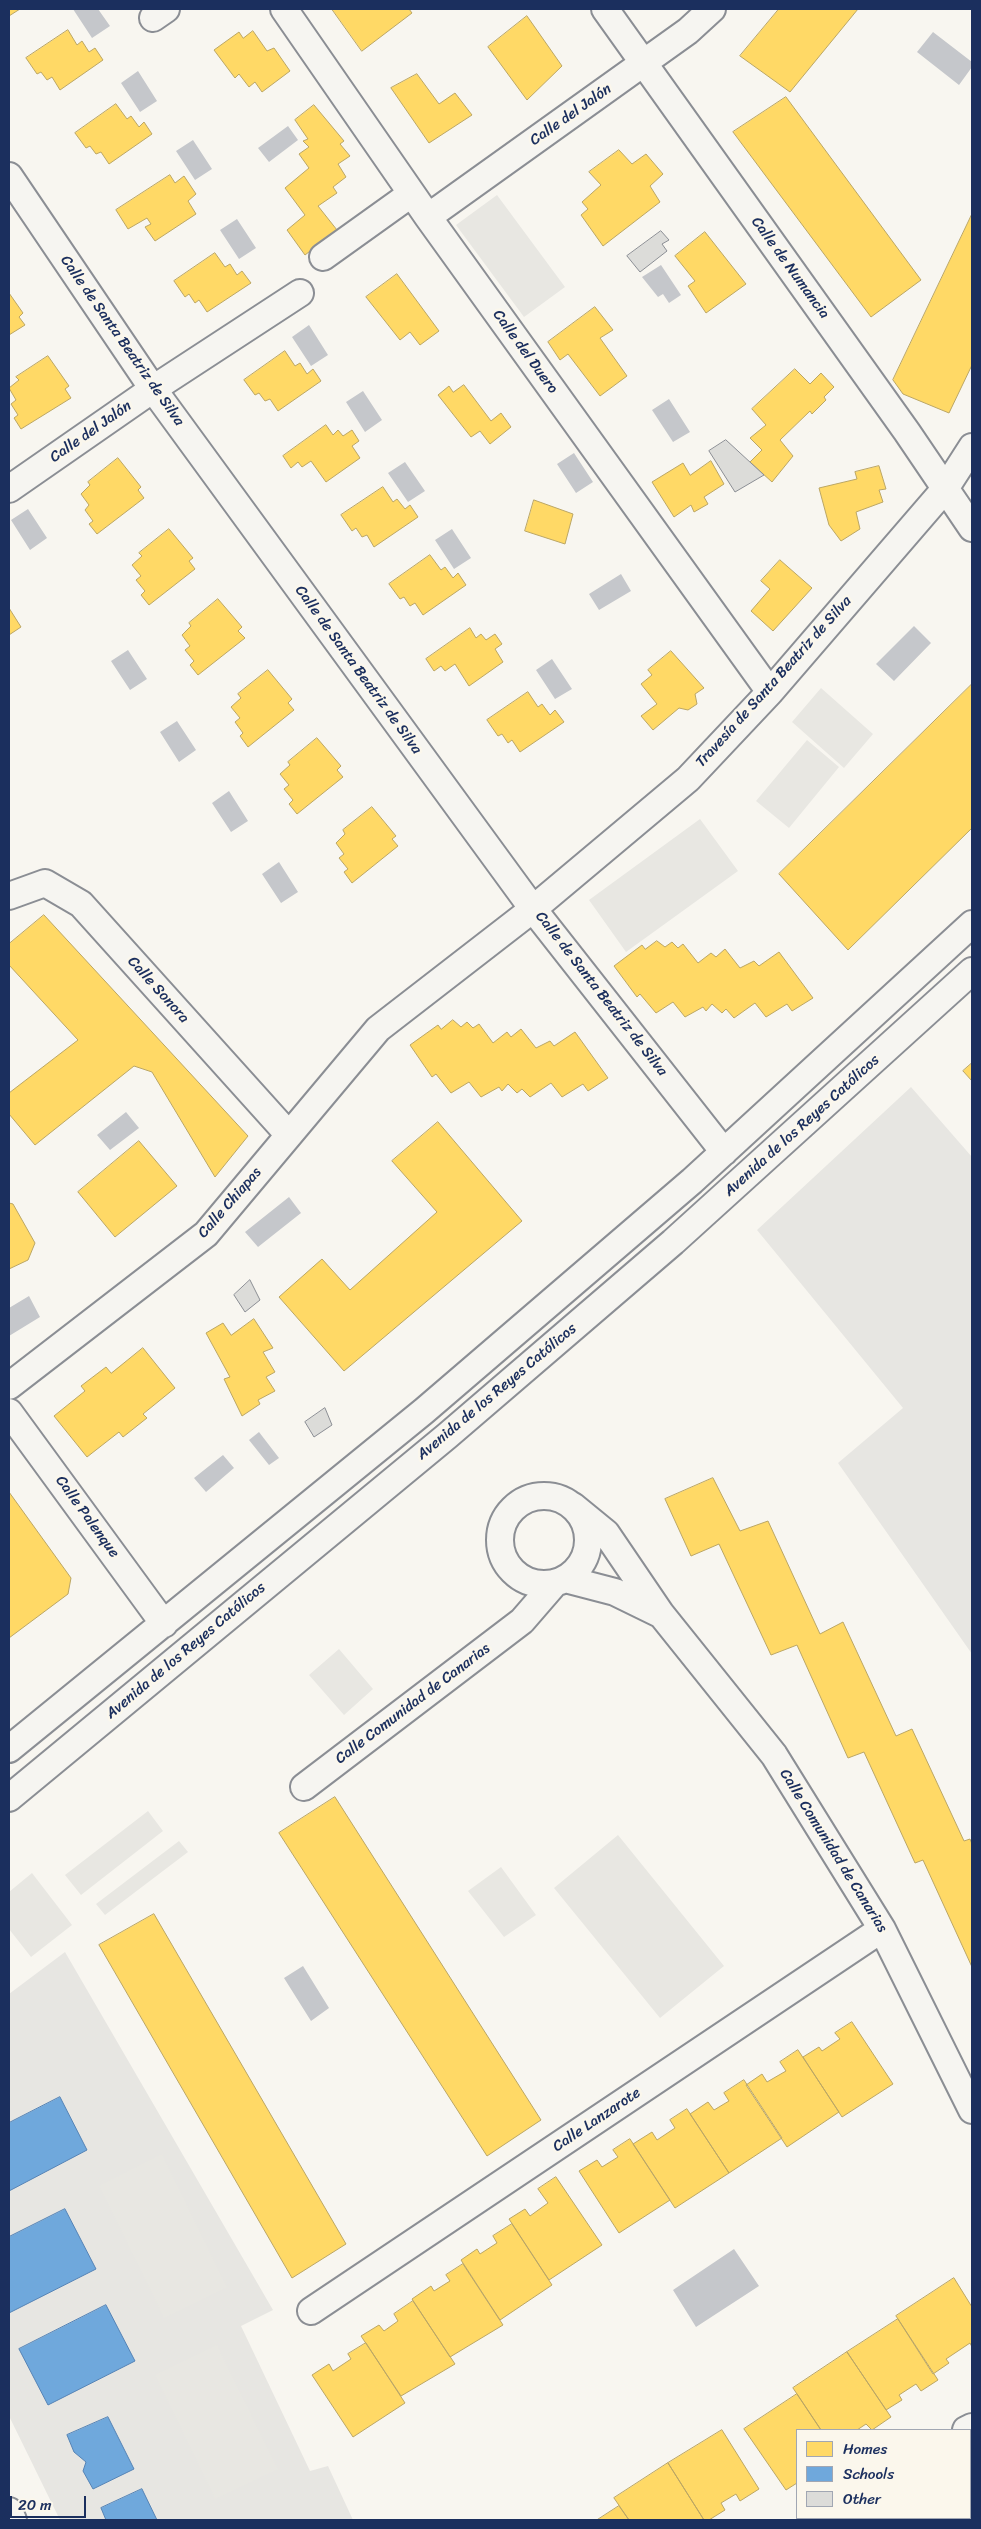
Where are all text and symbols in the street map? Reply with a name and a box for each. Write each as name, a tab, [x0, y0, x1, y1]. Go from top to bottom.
street label: Calle del Jalón	[527, 80, 615, 150]
street label: Calle de Numancia	[747, 214, 833, 322]
street label: Calle de Santa Beatriz de Silva	[56, 252, 188, 430]
street label: Calle del Duero	[489, 307, 561, 397]
street label: Calle del Jalón	[47, 397, 135, 467]
street label: Calle de Santa Beatriz de Silva	[291, 582, 425, 758]
street label: Travesía de Santa Beatriz de Silva	[692, 593, 856, 771]
street label: Calle de Santa Beatriz de Silva	[531, 908, 671, 1080]
street label: Calle Sonora	[123, 953, 193, 1027]
street label: Avenida de los Reyes Católicos	[721, 1051, 883, 1201]
street label: Calle Chiapas	[194, 1164, 266, 1242]
street label: Avenida de los Reyes Católicos	[414, 1320, 580, 1464]
street label: Calle Palenque	[51, 1473, 123, 1561]
street label: Avenida de los Reyes Católicos	[103, 1579, 269, 1723]
street label: Calle Comunidad de Canarias	[332, 1640, 494, 1768]
street label: Calle Comunidad de Canarias	[775, 1766, 891, 1936]
street label: Calle Lanzarote	[550, 2084, 644, 2156]
legend	[796, 2429, 971, 2519]
text: Homes	[843, 2436, 887, 2462]
text: Schools	[843, 2461, 894, 2487]
scale bar	[12, 2486, 89, 2518]
text: Other	[843, 2486, 881, 2512]
text: 20 m	[18, 2492, 52, 2518]

